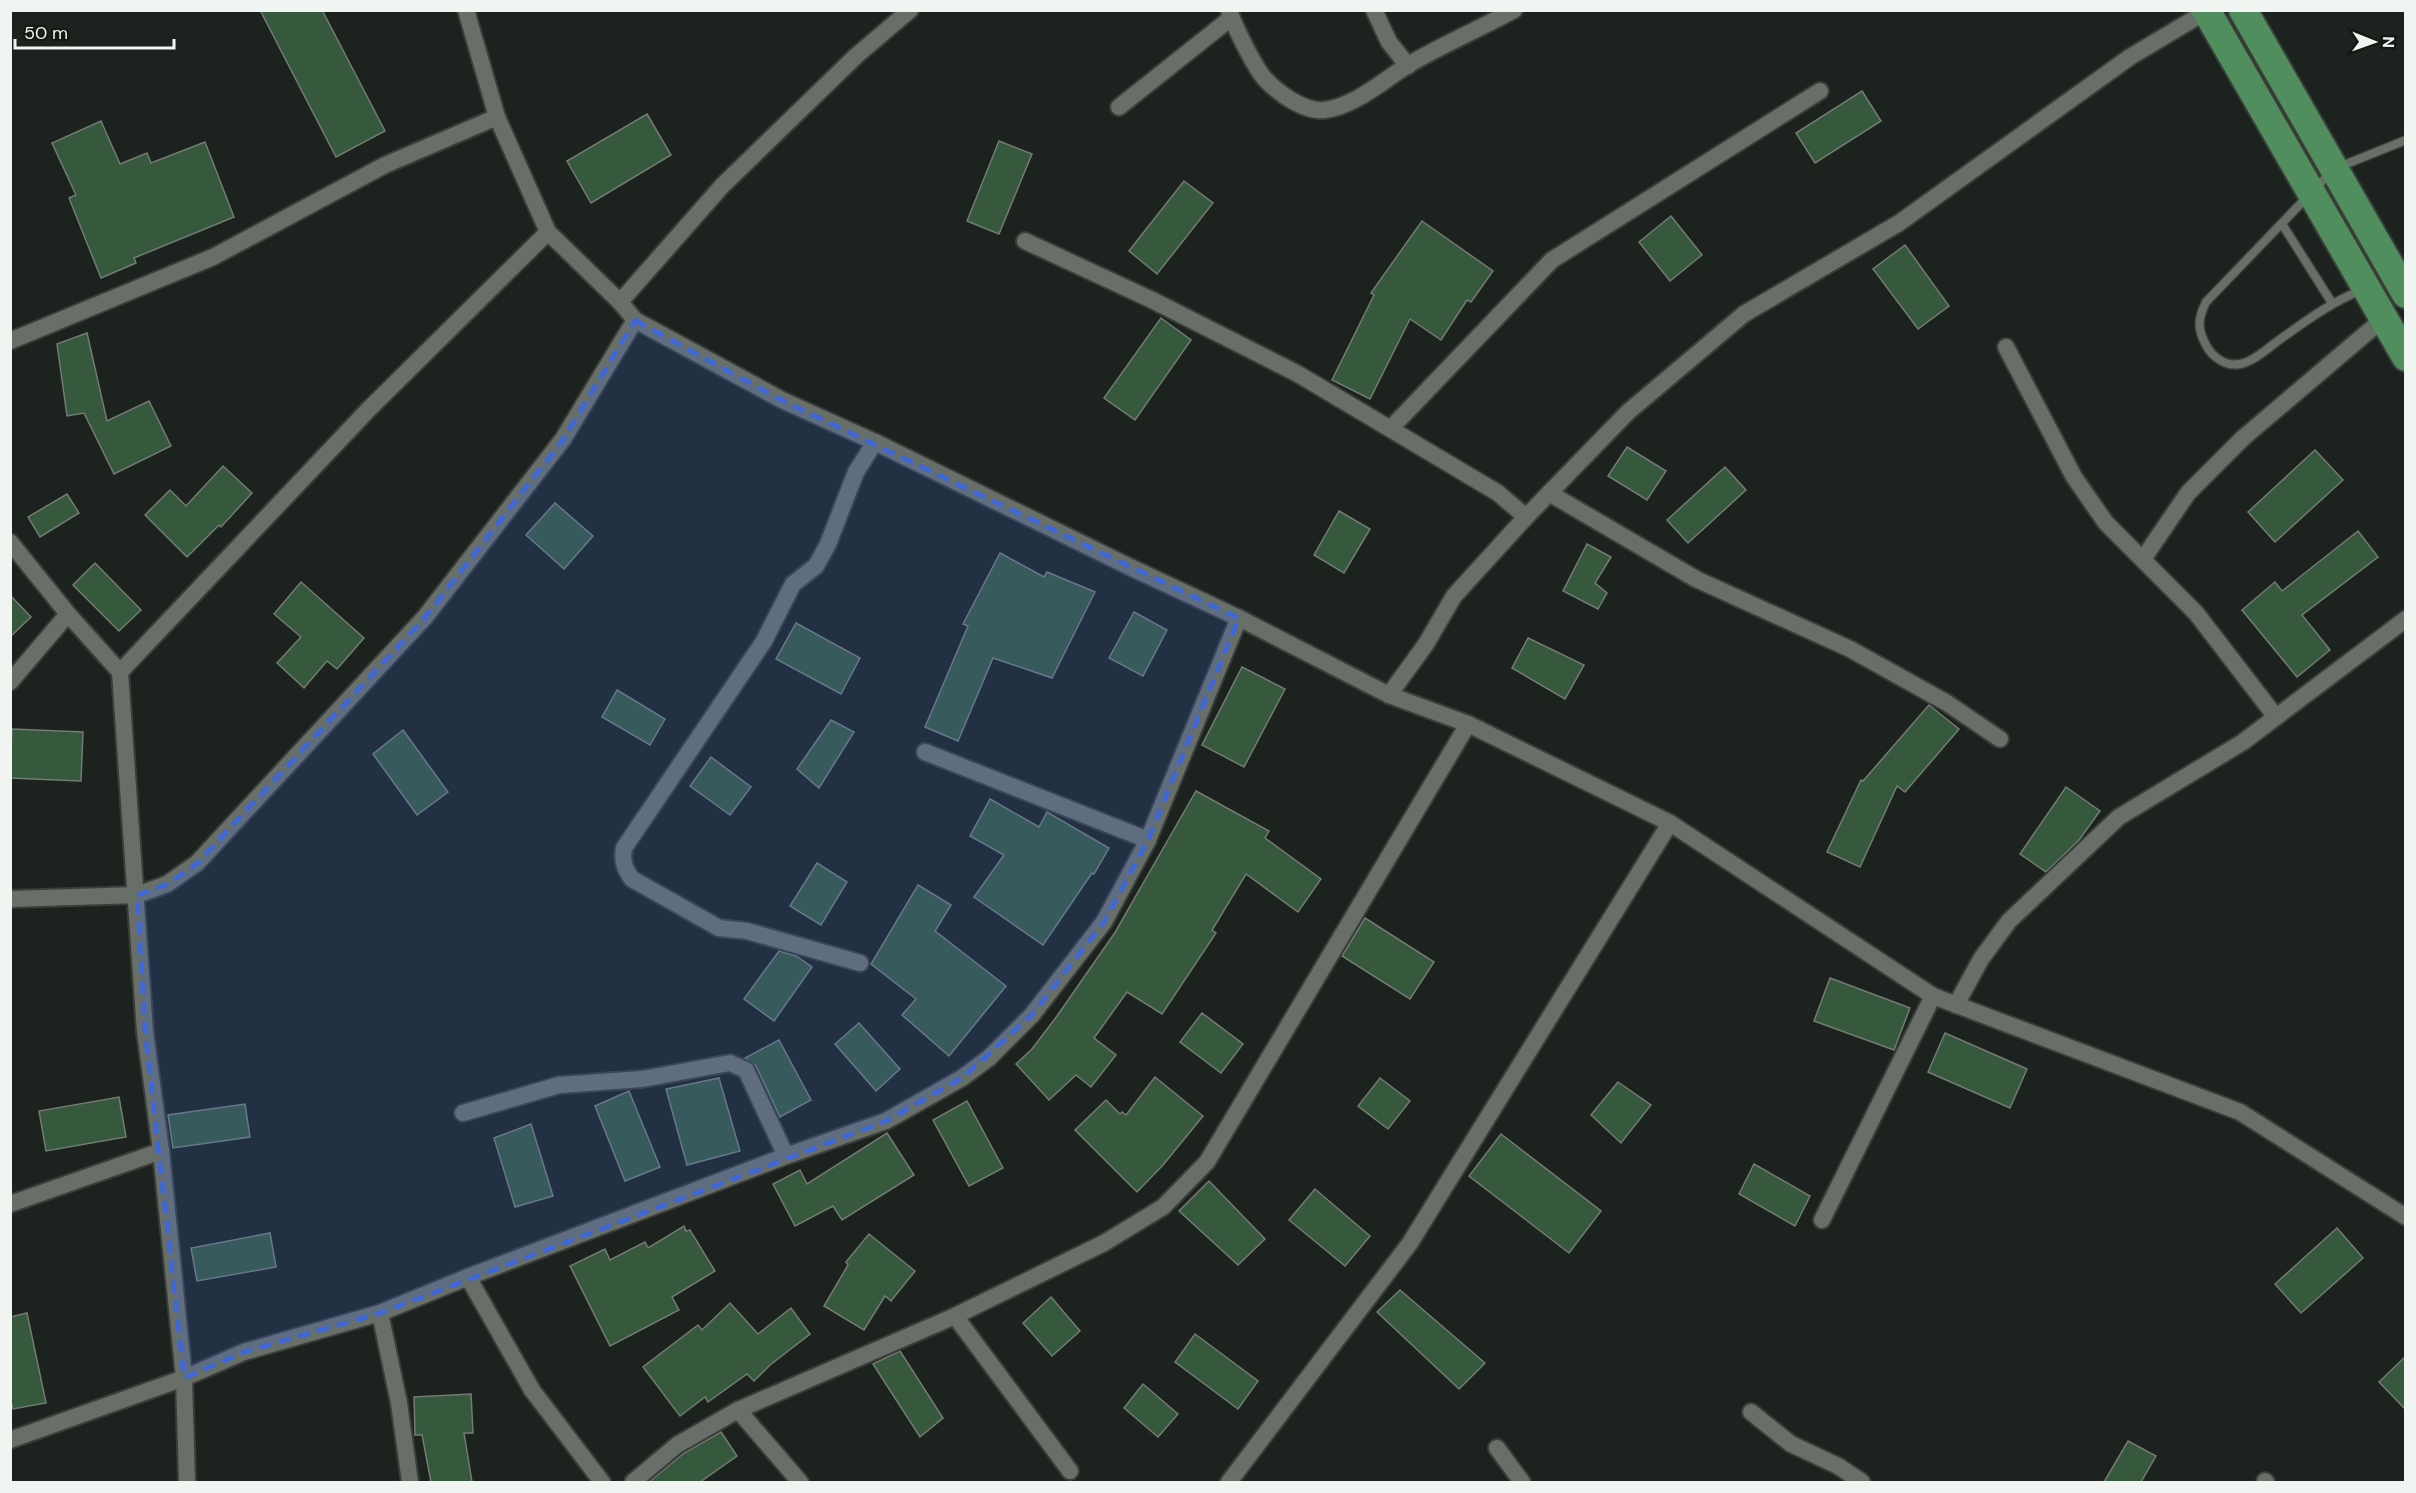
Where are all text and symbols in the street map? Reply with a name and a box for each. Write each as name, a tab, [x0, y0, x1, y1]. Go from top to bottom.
scale bar	[15, 12, 174, 50]
north arrow	[2344, 12, 2404, 72]
text: 50 m	[24, 21, 68, 45]
text: N	[2378, 36, 2399, 48]

